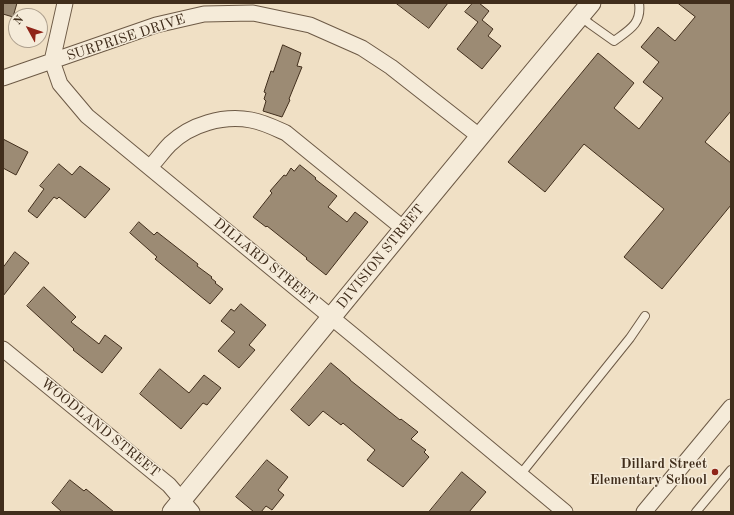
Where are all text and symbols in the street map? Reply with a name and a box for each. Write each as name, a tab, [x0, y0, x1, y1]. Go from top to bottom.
north arrow	[8, 8, 48, 48]
street label: SURPRISE DRIVE	[65, 11, 187, 65]
text: N	[12, 14, 26, 27]
street label: DIVISION STREET	[334, 201, 428, 313]
street label: DILLARD STREET	[210, 215, 320, 309]
street label: WOODLAND STREET	[37, 375, 163, 481]
place label: Dillard Street Elementary School	[590, 456, 707, 488]
marker: Dillard Street Elementary School	[710, 467, 720, 477]

